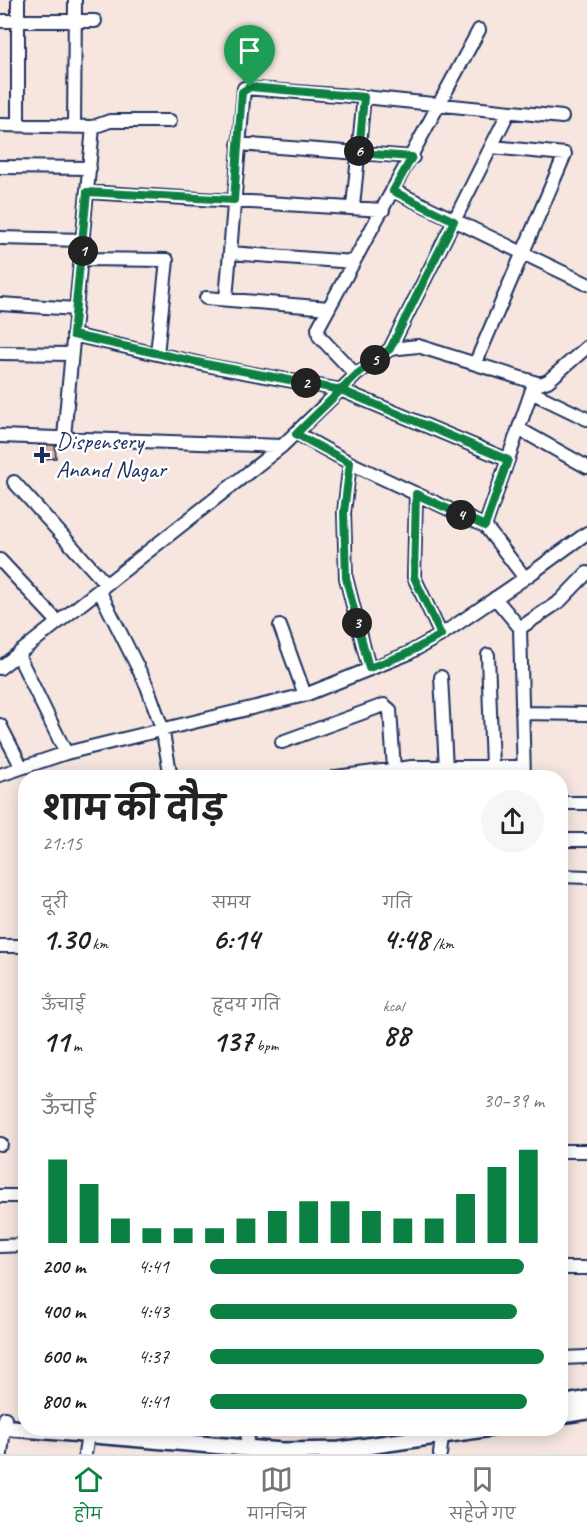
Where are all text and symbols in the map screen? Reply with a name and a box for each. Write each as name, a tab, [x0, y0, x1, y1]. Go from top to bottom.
pin	[224, 25, 275, 87]
icon: arrive	[233, 34, 266, 67]
pin: 6	[344, 136, 374, 166]
text: 6	[355, 141, 363, 161]
pin: 1	[68, 236, 98, 266]
text: 1	[79, 241, 87, 261]
pin: 5	[360, 345, 390, 375]
text: 5	[372, 350, 378, 370]
pin: 2	[291, 368, 321, 398]
text: 2	[302, 373, 310, 393]
place label: Dispensery Anand Nagar	[56, 426, 168, 484]
marker: Dispensery Anand Nagar	[33, 446, 51, 464]
pin: 4	[446, 500, 476, 530]
text: 4	[457, 505, 465, 525]
pin: 3	[342, 608, 372, 638]
text: 3	[353, 613, 361, 633]
text: शाम की दौड़	[42, 787, 225, 829]
button: share	[481, 790, 544, 853]
text: 21:15	[42, 831, 82, 856]
text: दूरी	[42, 893, 67, 913]
text: समय	[212, 893, 250, 913]
text: गति	[383, 893, 412, 913]
text: 1.30	[42, 920, 88, 958]
text: 6:14	[212, 920, 259, 958]
text: 4:48	[383, 920, 429, 958]
text: km	[88, 934, 108, 954]
text: /km	[429, 934, 454, 954]
text: ऊँचाई	[42, 995, 85, 1015]
text: हृदय गति	[212, 995, 280, 1015]
text: kcal	[383, 996, 404, 1016]
text: 88	[383, 1016, 410, 1054]
text: 11	[42, 1022, 69, 1060]
text: 137	[212, 1022, 253, 1060]
text: m	[69, 1036, 82, 1056]
text: bpm	[253, 1036, 279, 1056]
text: 30–39 m	[483, 1088, 544, 1113]
text: ऊँचाई	[42, 1095, 96, 1120]
text: 200 m	[42, 1254, 85, 1279]
text: 4:41	[138, 1254, 169, 1279]
text: 400 m	[42, 1299, 85, 1324]
text: 4:43	[138, 1299, 169, 1324]
text: 600 m	[42, 1344, 86, 1369]
text: 4:37	[138, 1344, 169, 1369]
text: 800 m	[42, 1389, 85, 1414]
text: 4:41	[138, 1389, 169, 1414]
tab: होम	[72, 1463, 105, 1531]
tab: मानचित्र	[248, 1463, 306, 1531]
tab: सहेजे गए	[449, 1463, 515, 1531]

